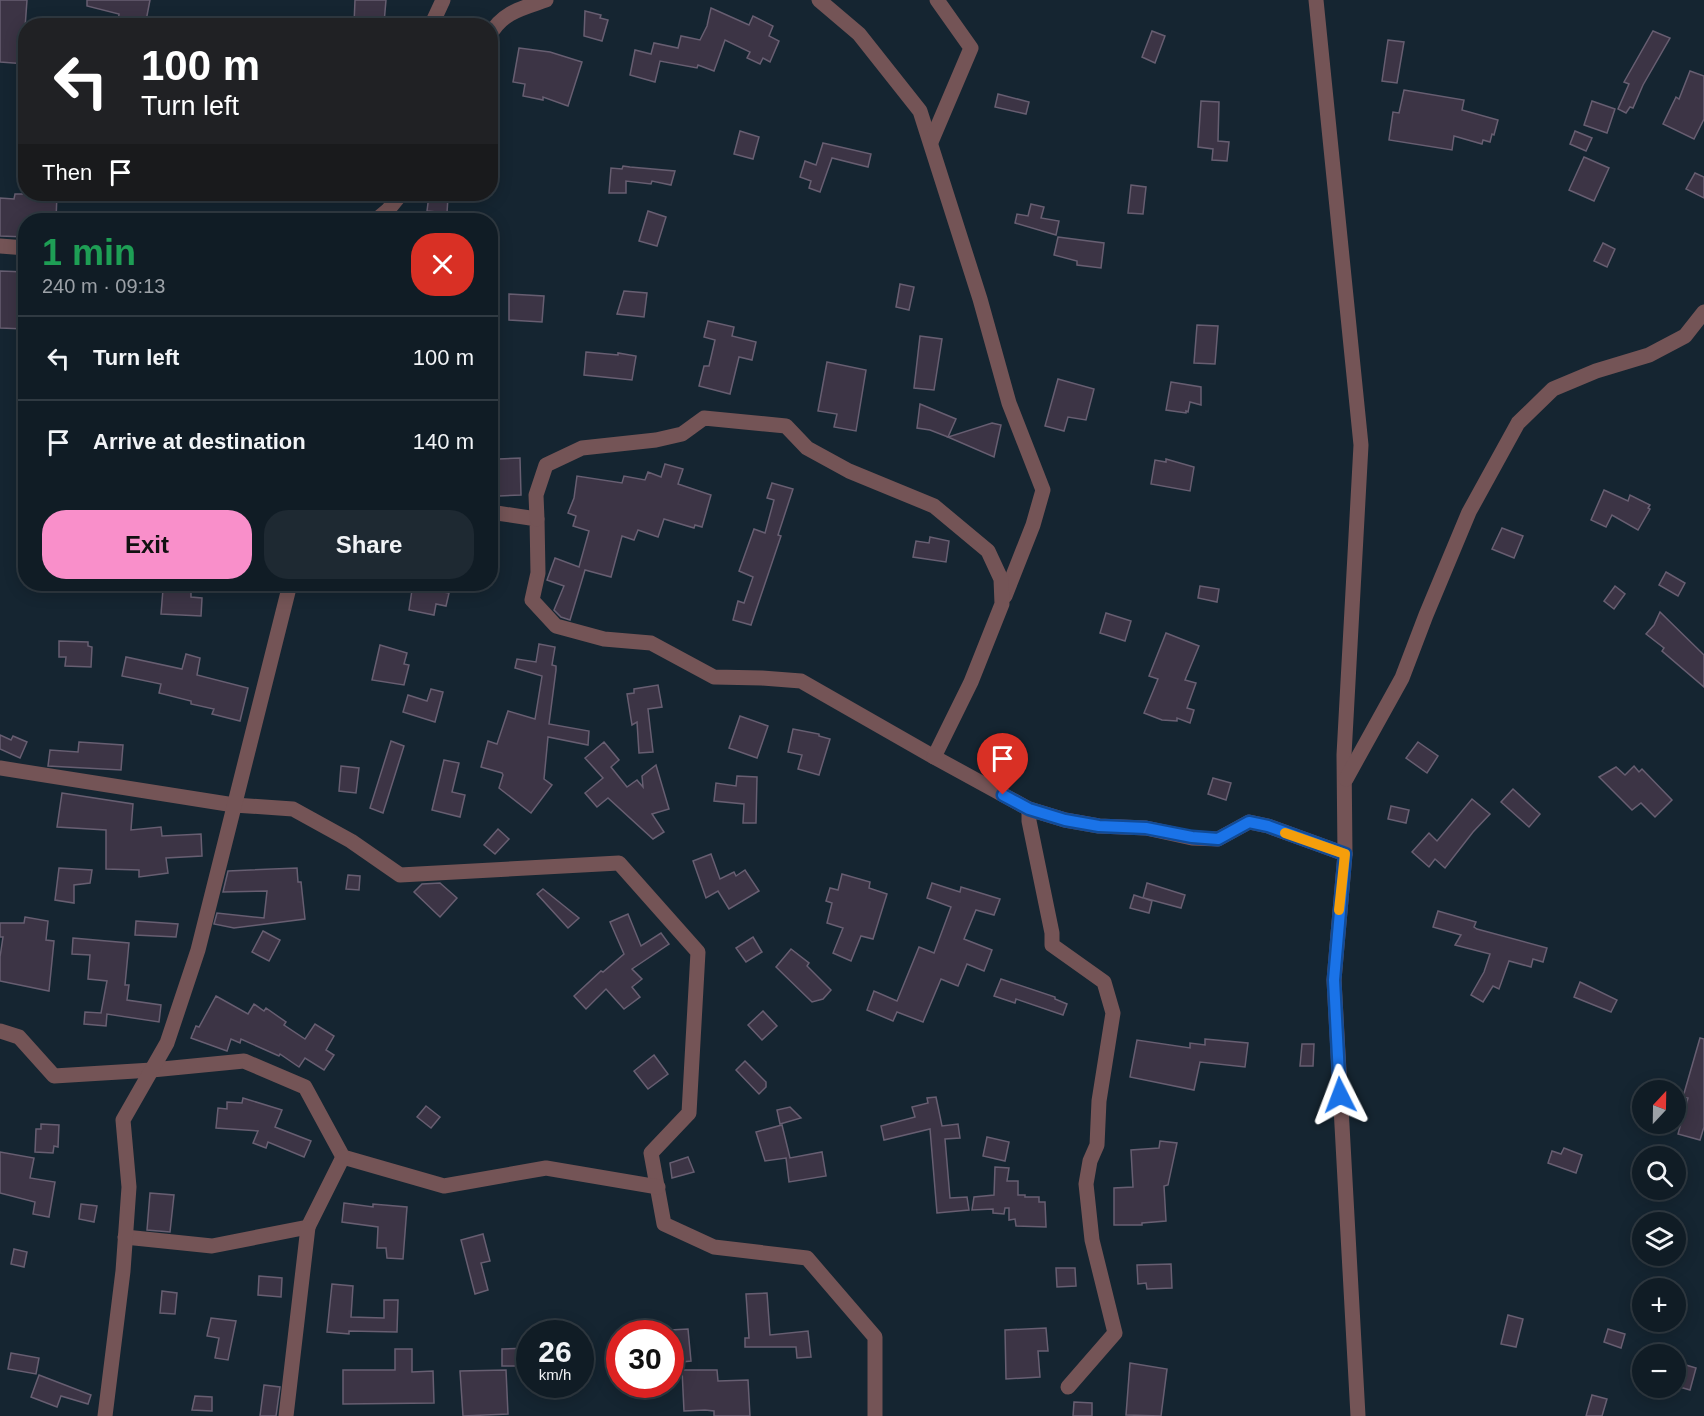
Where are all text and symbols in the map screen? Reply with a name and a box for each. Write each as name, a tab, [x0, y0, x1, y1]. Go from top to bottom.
icon: left	[42, 42, 120, 120]
text: 100 m	[141, 42, 260, 89]
text: Turn left	[141, 91, 239, 121]
icon: arrive	[104, 156, 137, 189]
text: Then	[42, 160, 92, 185]
text: 1 min	[42, 232, 136, 273]
button: close	[411, 233, 474, 296]
text: 240 m · 09:13	[42, 275, 165, 297]
icon: left	[42, 342, 75, 375]
text: Turn left	[93, 345, 179, 370]
text: 100 m	[413, 345, 474, 370]
icon: arrive	[42, 426, 75, 459]
text: Arrive at destination	[93, 429, 306, 454]
text: 140 m	[413, 429, 474, 454]
button: Exit	[42, 510, 252, 579]
button: Share	[264, 510, 474, 579]
pin	[977, 733, 1028, 795]
icon: arrive	[986, 742, 1019, 775]
position arrow	[1308, 1063, 1372, 1127]
north arrow	[1632, 1080, 1686, 1134]
map controls	[1632, 1080, 1686, 1398]
button: search	[1632, 1146, 1686, 1200]
button: layers	[1632, 1212, 1686, 1266]
button: +	[1632, 1278, 1686, 1332]
speed limit sign: 30	[606, 1320, 684, 1398]
text: 26	[538, 1335, 572, 1368]
button: −	[1632, 1344, 1686, 1398]
text: km/h	[539, 1366, 571, 1383]

